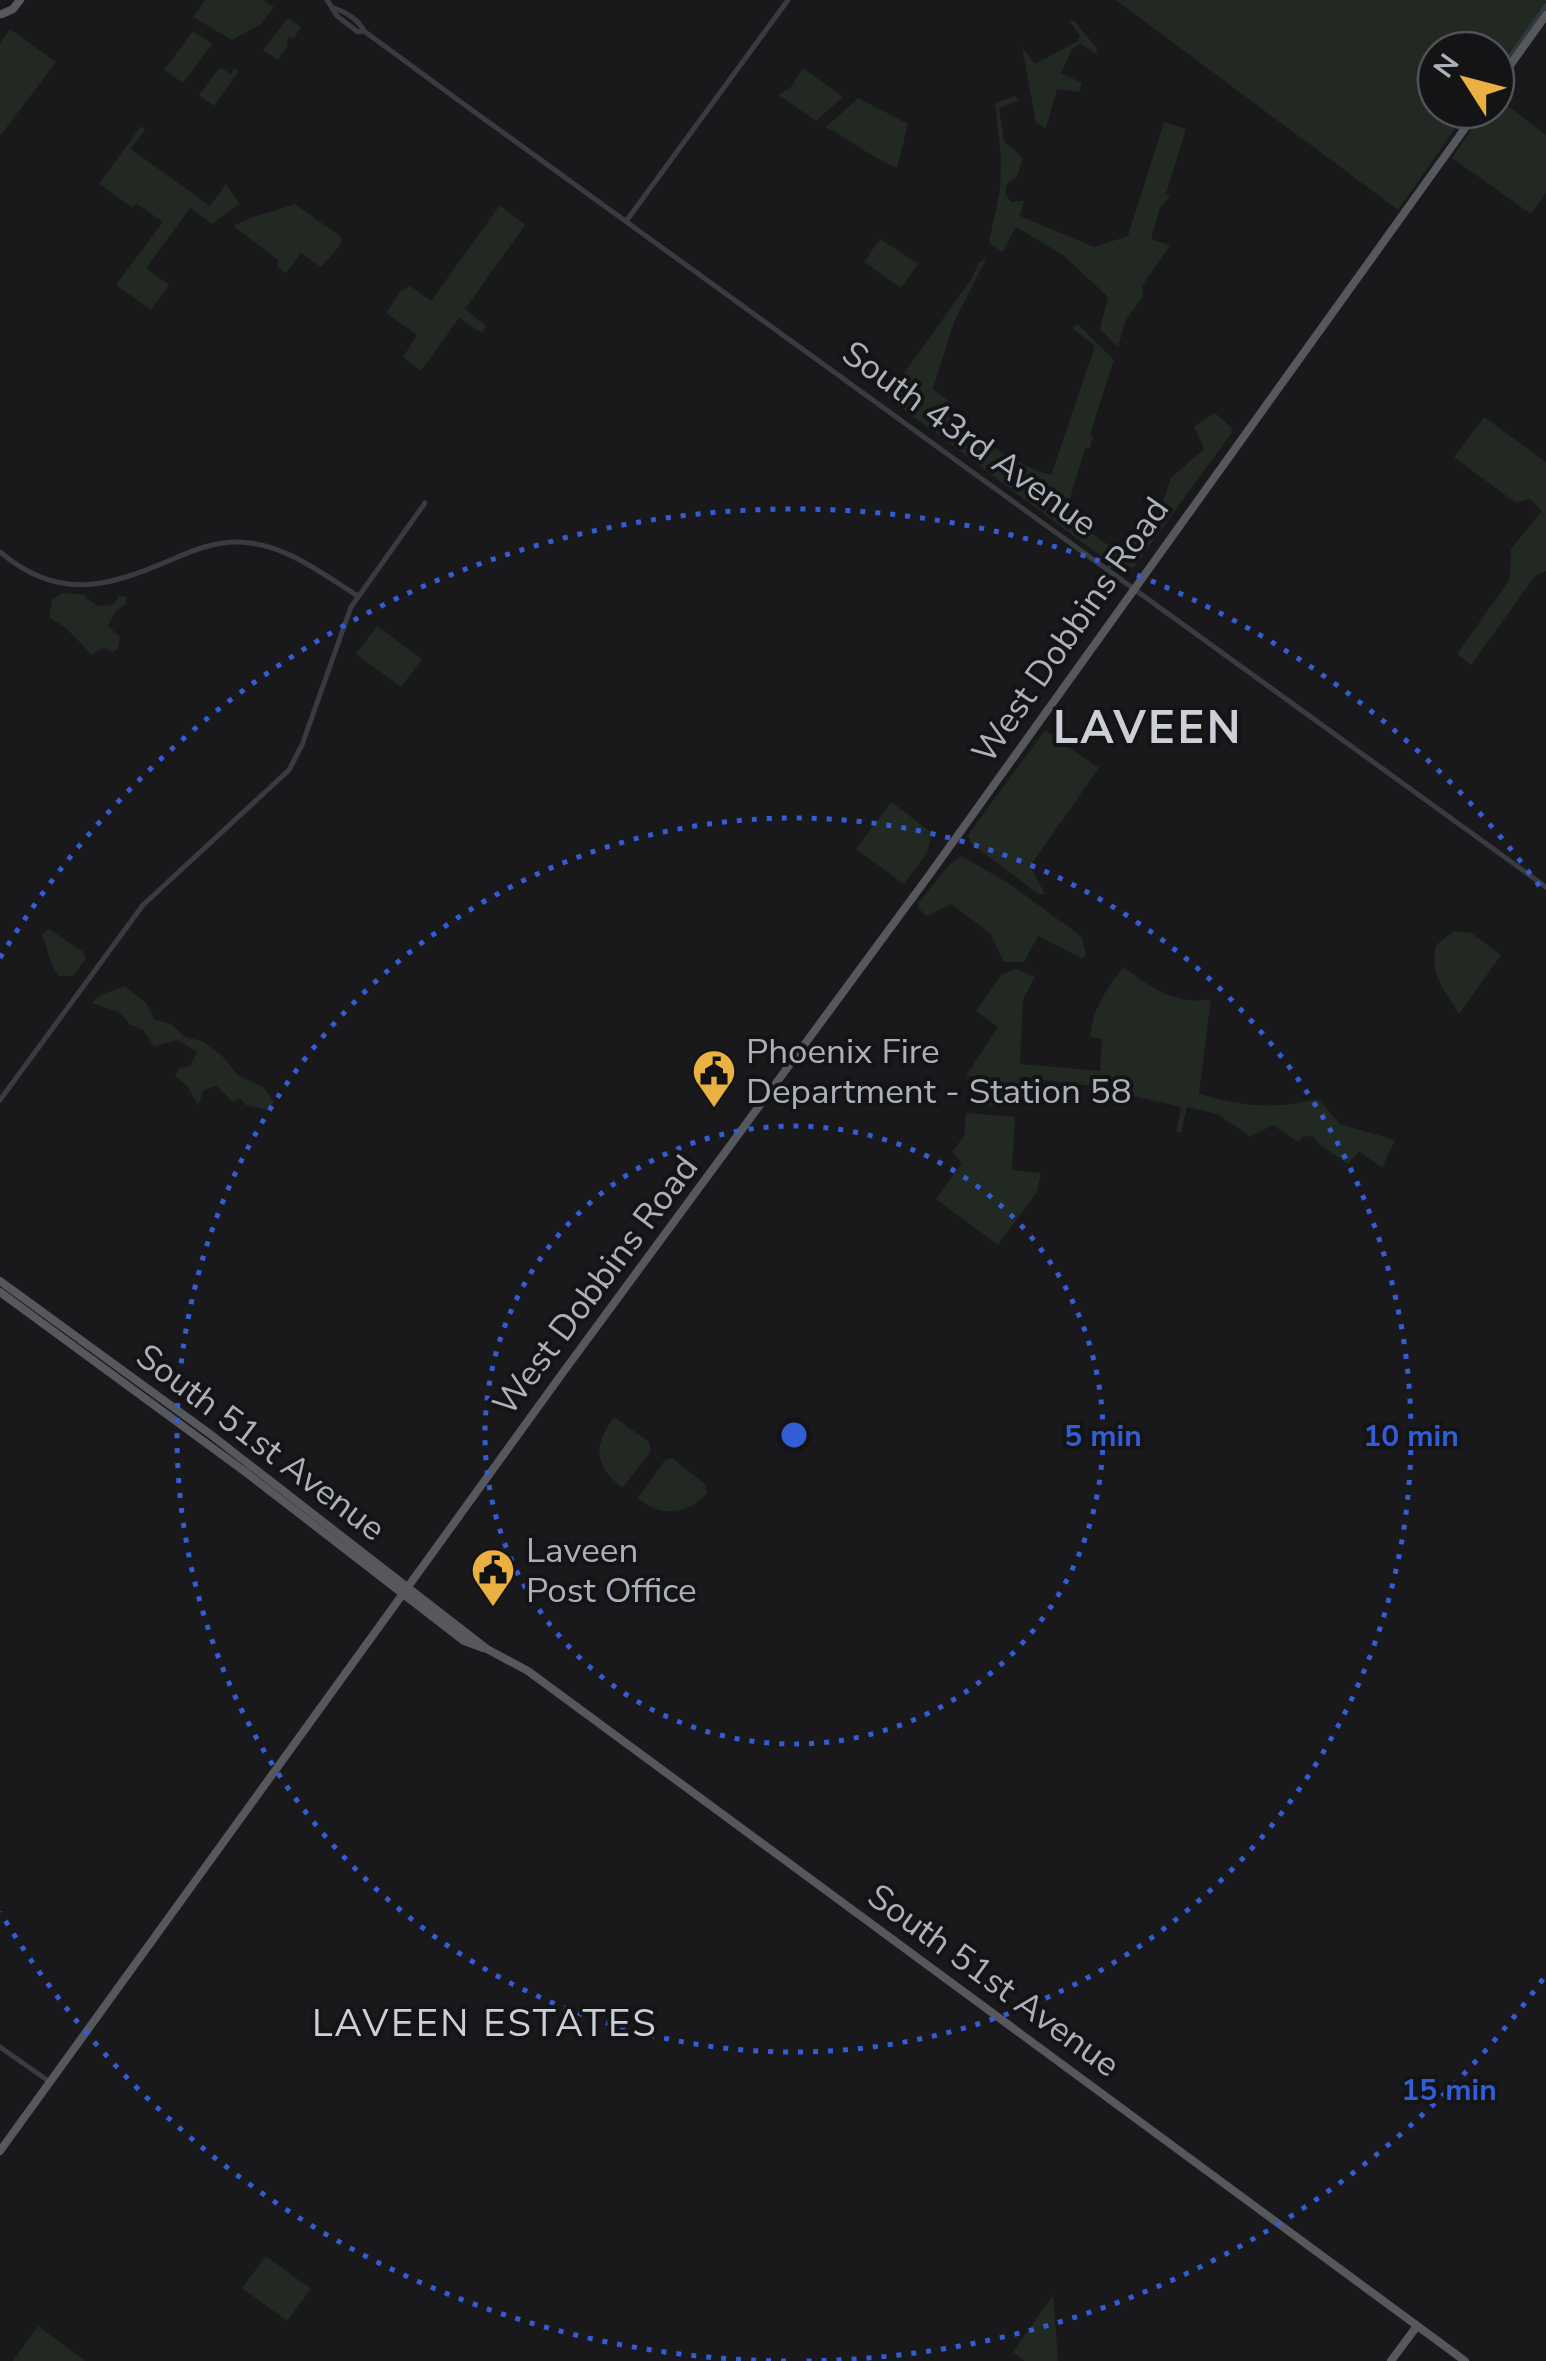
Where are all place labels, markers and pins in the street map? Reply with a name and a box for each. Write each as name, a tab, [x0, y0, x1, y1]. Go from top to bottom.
place label: Phoenix Fire Department - Station 58	[746, 1028, 1132, 1115]
public building icon: Phoenix Fire Department - Station 58	[691, 1048, 737, 1109]
centre of rings	[776, 1417, 812, 1453]
place label: Laveen Post Office	[526, 1527, 697, 1614]
public building icon: Laveen Post Office	[470, 1547, 516, 1608]

